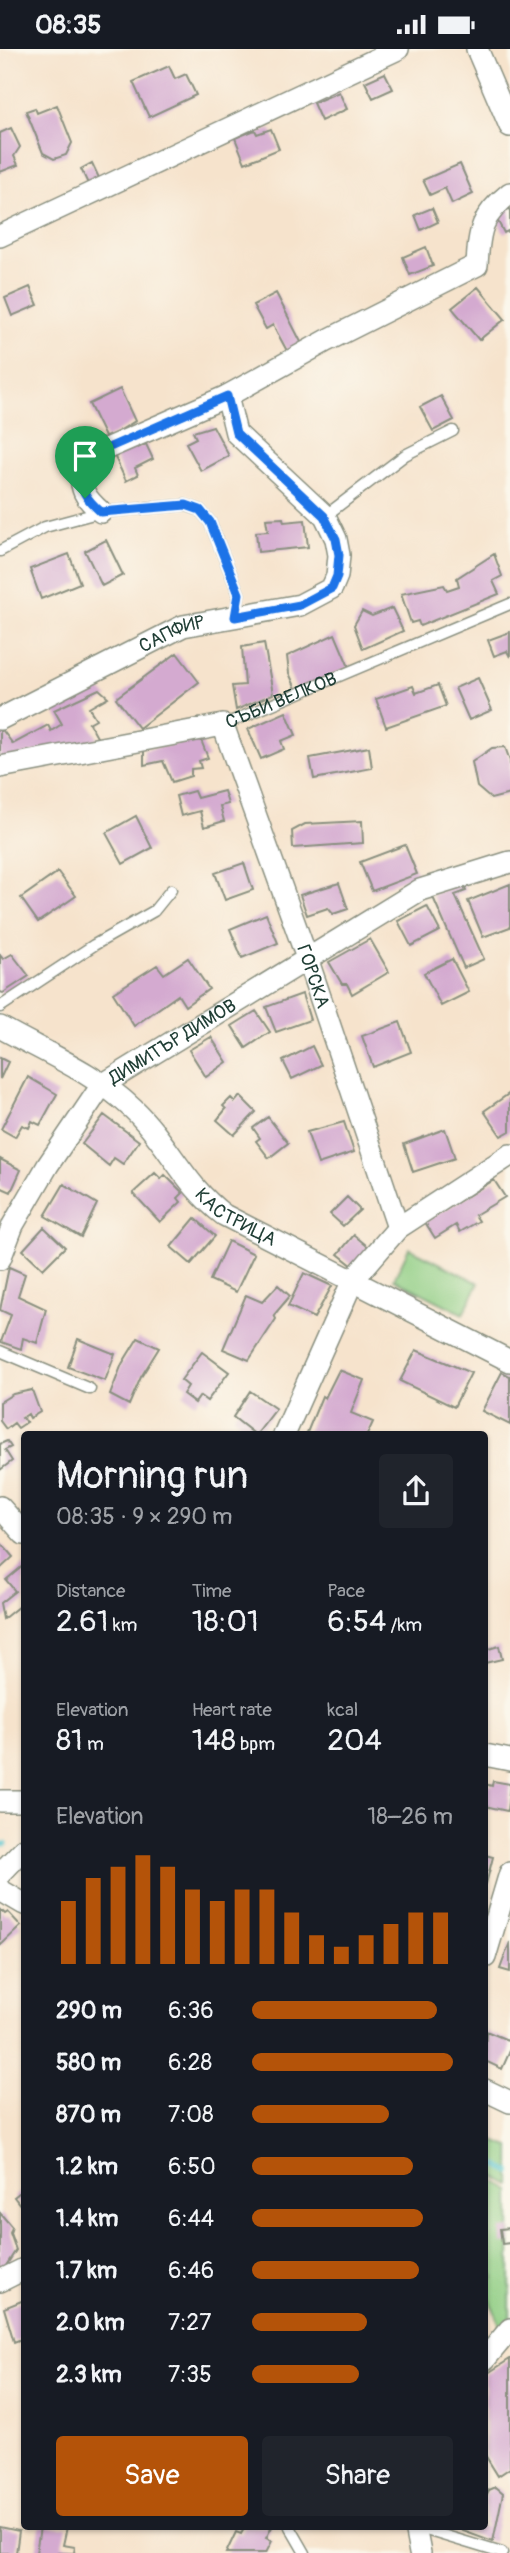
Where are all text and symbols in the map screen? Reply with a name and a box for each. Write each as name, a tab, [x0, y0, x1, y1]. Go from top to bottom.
text: 08:35	[35, 9, 101, 41]
pin	[55, 426, 115, 498]
icon: arrive	[66, 437, 104, 475]
street label: САПФИР	[135, 610, 207, 658]
street label: СЪБИ ВЕЛКОВ	[222, 666, 340, 735]
street label: ГОРСКА	[291, 941, 335, 1011]
street label: ДИМИТЪР ДИМОВ	[103, 994, 241, 1091]
street label: КАСТРИЦА	[190, 1183, 280, 1252]
text: Morning run	[56, 1452, 248, 1500]
button: share	[379, 1454, 453, 1528]
text: 08:35 · 9 × 290 m	[56, 1502, 232, 1531]
text: Distance	[56, 1579, 125, 1603]
text: Time	[192, 1579, 231, 1603]
text: Pace	[327, 1579, 365, 1603]
text: 2.61	[56, 1603, 109, 1640]
text: 18:01	[192, 1603, 259, 1640]
text: 6:54	[327, 1603, 386, 1640]
text: km	[109, 1613, 137, 1637]
text: /km	[386, 1613, 422, 1637]
text: Elevation	[56, 1698, 128, 1722]
text: Heart rate	[192, 1698, 272, 1722]
text: kcal	[327, 1698, 358, 1722]
text: 81	[56, 1722, 83, 1759]
text: 148	[192, 1722, 236, 1759]
text: 204	[327, 1722, 382, 1759]
text: m	[83, 1732, 104, 1756]
text: bpm	[236, 1732, 275, 1756]
text: Elevation	[56, 1802, 144, 1831]
text: 18–26 m	[367, 1802, 453, 1831]
text: 290 m	[56, 1996, 122, 2025]
text: 6:36	[168, 1996, 214, 2025]
text: 580 m	[56, 2048, 121, 2077]
text: 6:28	[168, 2048, 212, 2077]
text: 870 m	[56, 2100, 121, 2129]
text: 7:08	[168, 2100, 214, 2129]
text: 1.2 km	[56, 2152, 118, 2181]
text: 6:50	[168, 2152, 216, 2181]
text: 1.4 km	[56, 2204, 118, 2233]
text: 6:44	[168, 2204, 214, 2233]
text: 1.7 km	[56, 2256, 117, 2285]
text: 6:46	[168, 2256, 214, 2285]
text: 2.0 km	[56, 2308, 125, 2337]
text: 7:27	[168, 2308, 211, 2337]
text: 2.3 km	[56, 2360, 122, 2389]
text: 7:35	[168, 2360, 212, 2389]
button: Save	[56, 2436, 248, 2516]
button: Share	[262, 2436, 453, 2516]

